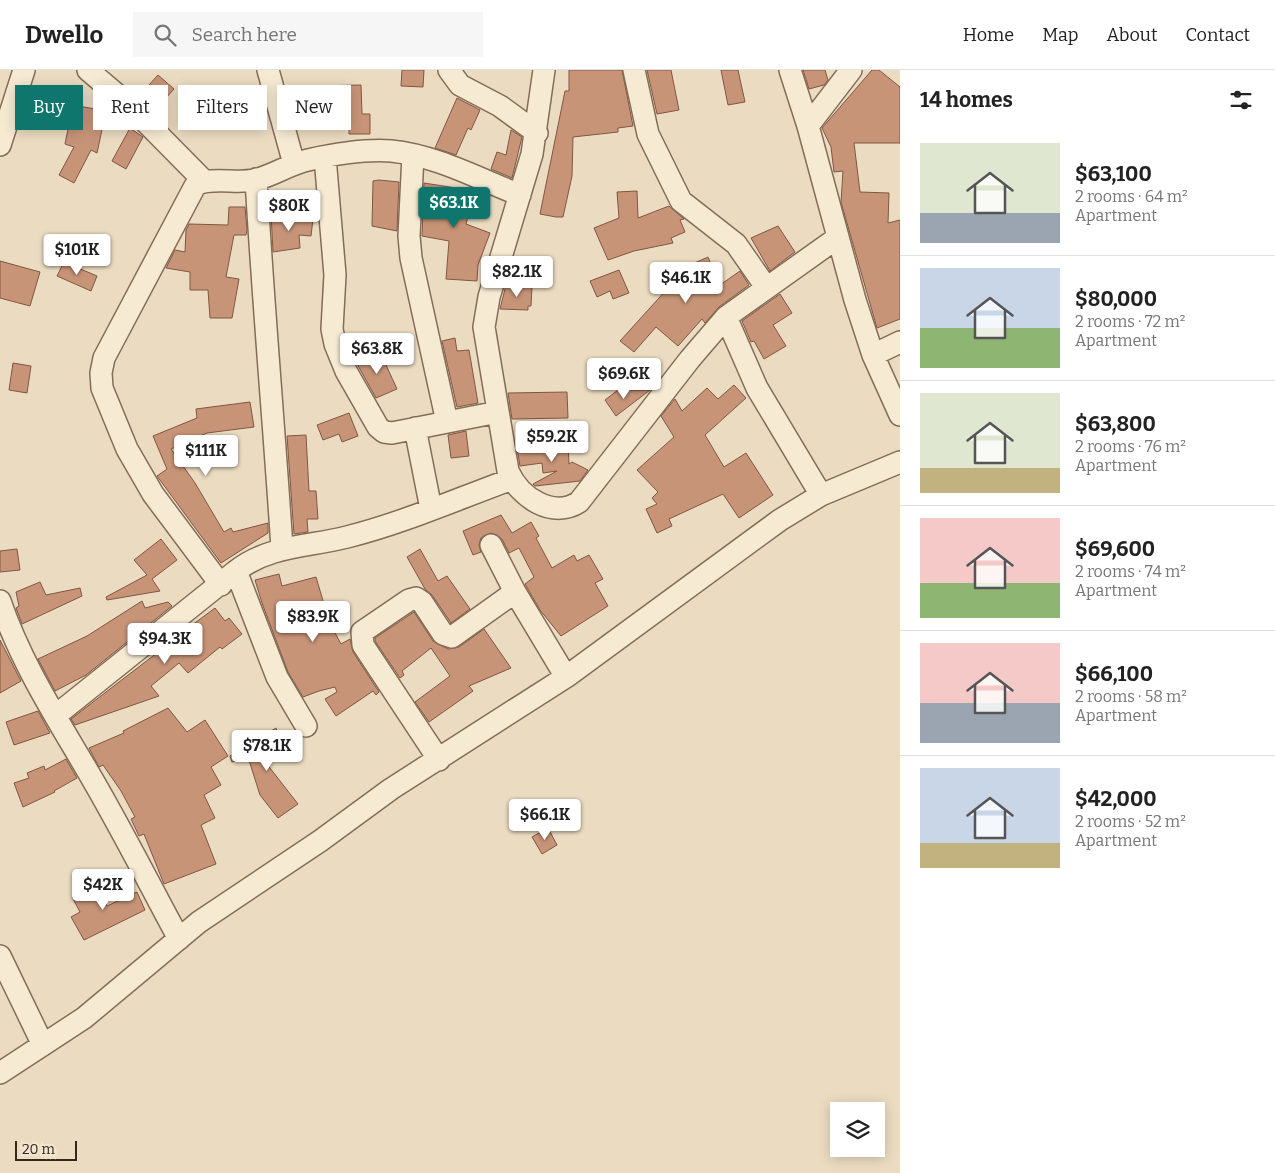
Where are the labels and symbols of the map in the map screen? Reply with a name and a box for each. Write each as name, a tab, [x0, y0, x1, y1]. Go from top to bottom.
pin: $63.1K	[413, 186, 495, 229]
pin: $80K	[259, 190, 319, 232]
pin: $101K	[42, 234, 112, 276]
pin: $82.1K	[476, 256, 558, 298]
pin: $46.1K	[645, 262, 727, 304]
pin: $63.8K	[336, 332, 418, 375]
pin: $69.6K	[583, 358, 665, 400]
pin: $59.2K	[511, 420, 593, 463]
pin: $111K	[171, 434, 241, 477]
pin: $83.9K	[272, 600, 354, 643]
pin: $94.3K	[124, 622, 206, 665]
pin: $78.1K	[226, 730, 308, 772]
pin: $66.1K	[504, 798, 586, 841]
pin: $42K	[73, 868, 133, 911]
scale bar	[15, 1138, 78, 1161]

